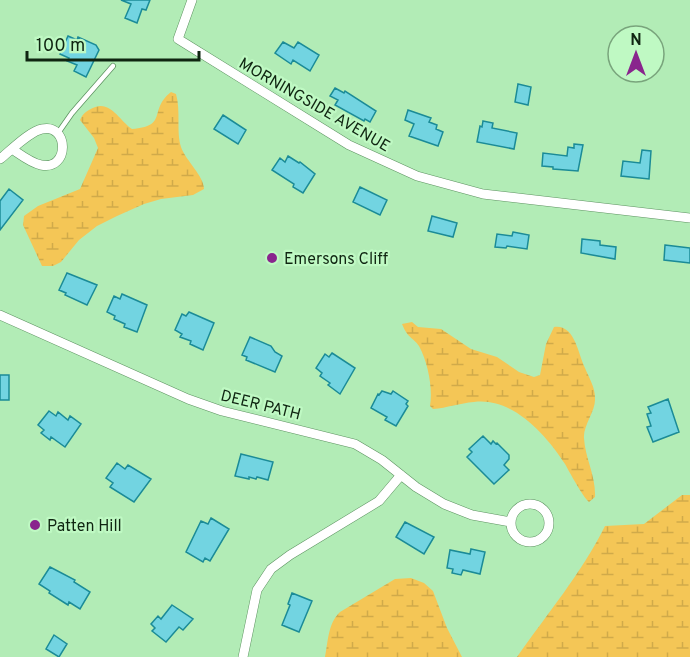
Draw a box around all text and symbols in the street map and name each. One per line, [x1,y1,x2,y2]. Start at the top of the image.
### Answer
scale bar [27,24,200,62]
north arrow [606,24,666,84]
text: N [630,31,642,51]
text: 100 m [36,35,85,58]
street label: MORNINGSIDE AVENUE [235,54,393,157]
place label: Emersons Cliff [284,250,388,270]
marker: Emersons Cliff [265,251,279,265]
street label: DEER PATH [218,386,303,426]
place label: Patten Hill [47,517,122,537]
marker: Patten Hill [28,518,42,532]

